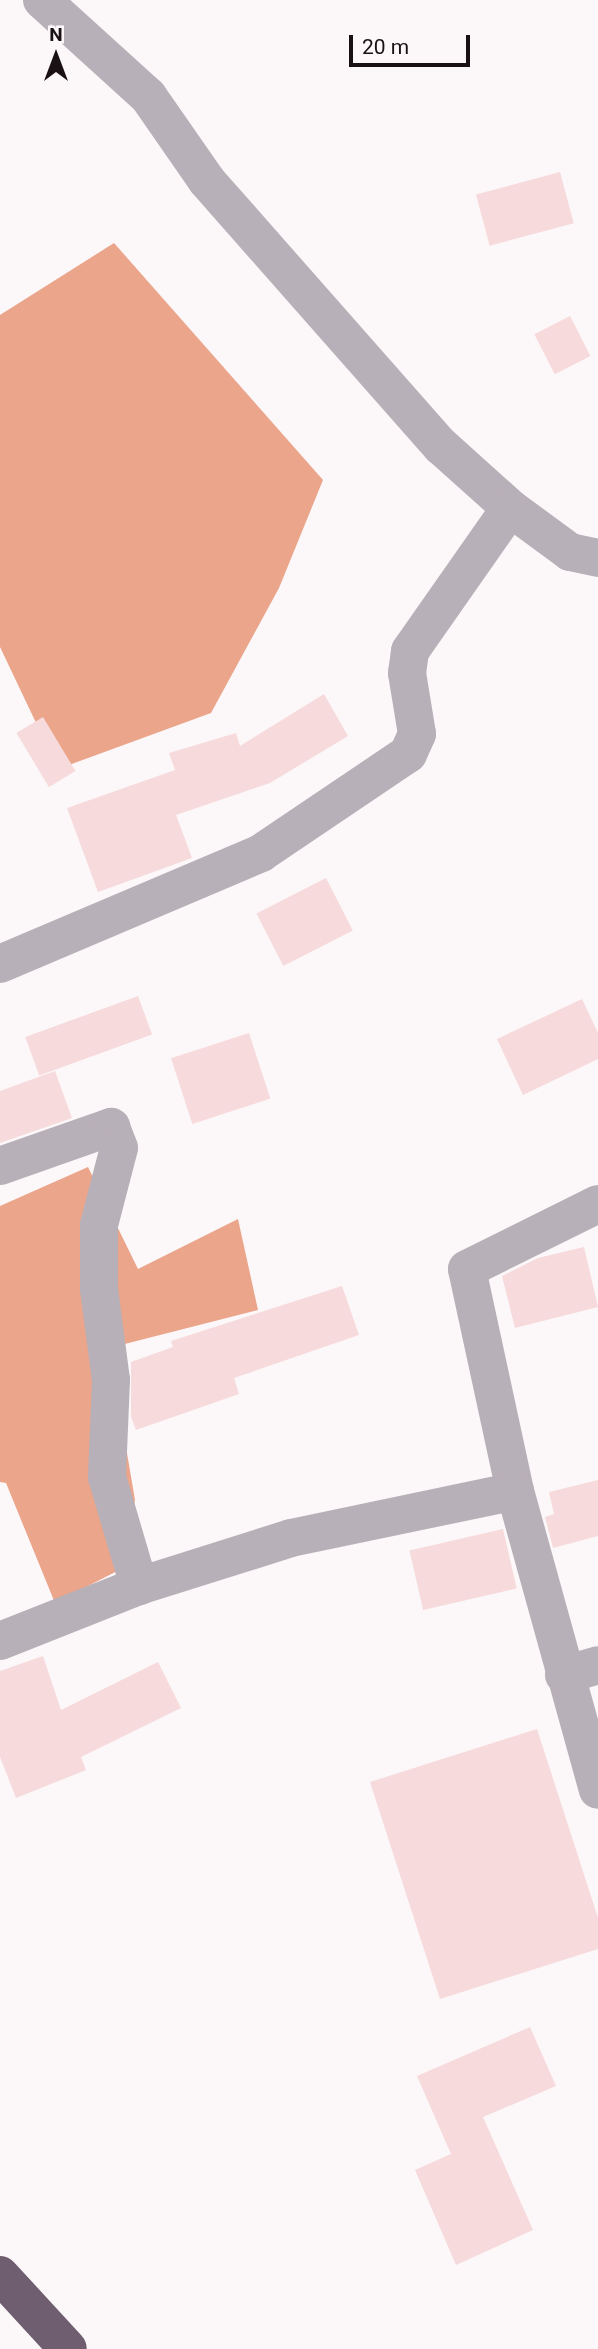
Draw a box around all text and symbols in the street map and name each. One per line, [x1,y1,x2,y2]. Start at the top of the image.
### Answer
north arrow [21,21,91,91]
scale bar [353,21,474,65]
text: N [49,23,63,46]
text: 20 m [362,35,409,59]

